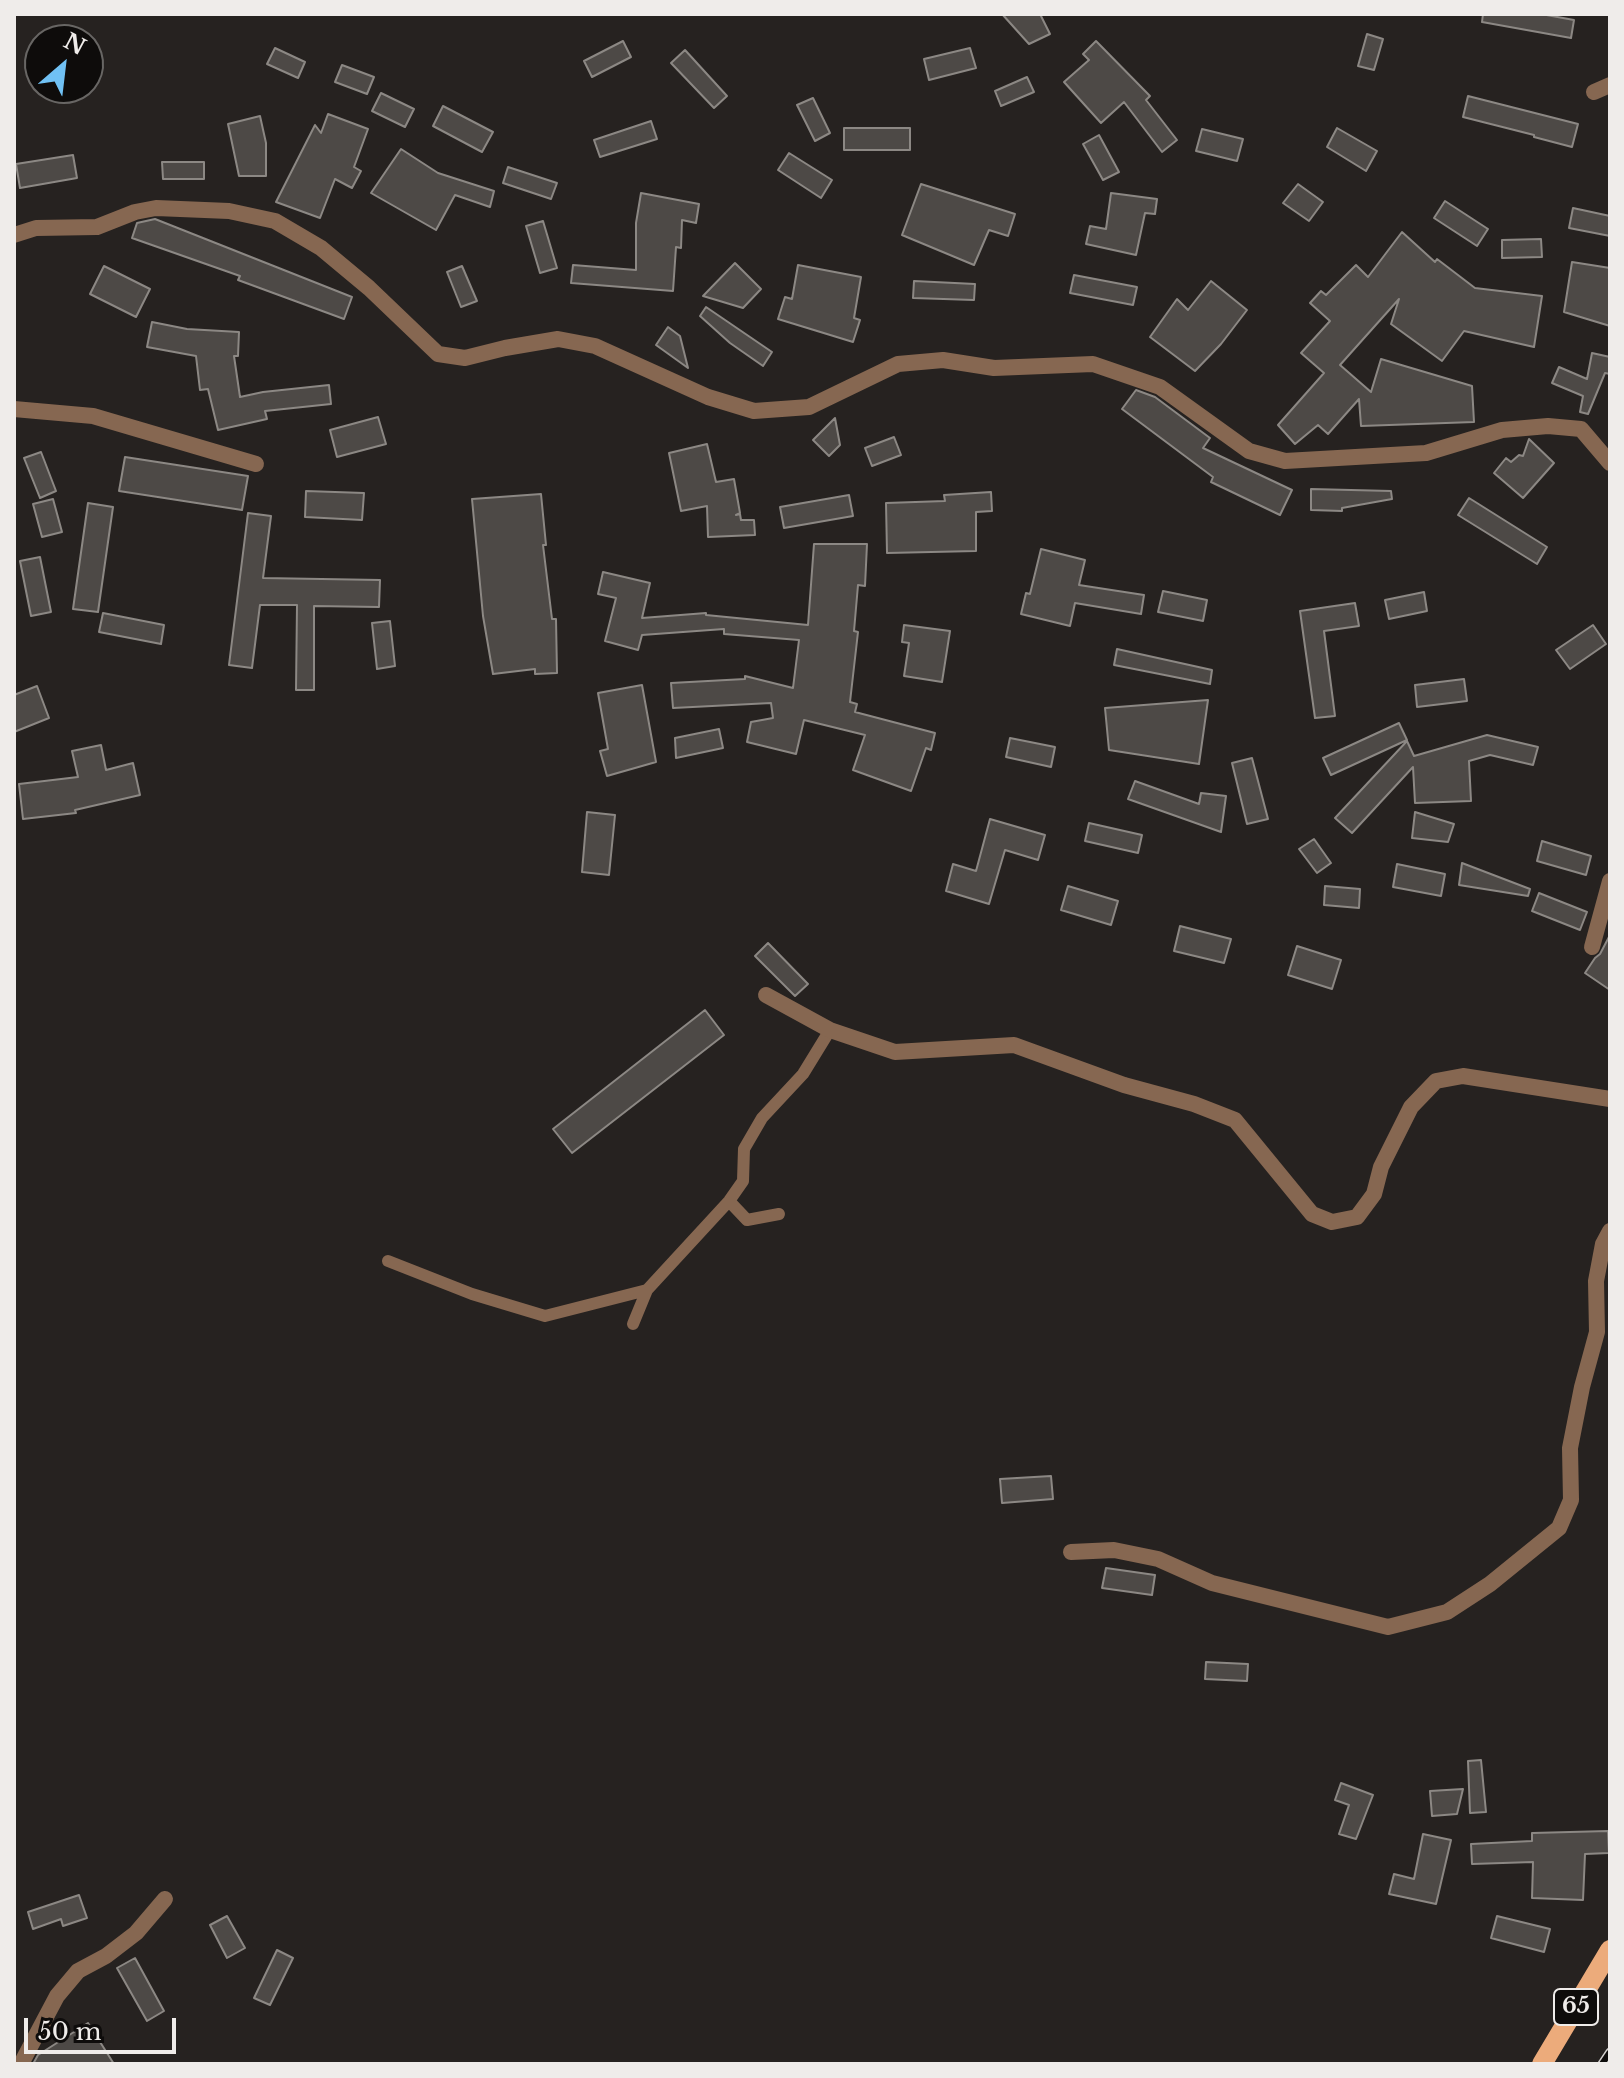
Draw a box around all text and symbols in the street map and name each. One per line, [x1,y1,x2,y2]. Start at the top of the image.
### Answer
north arrow [24,24,104,104]
text: N [59,27,90,61]
road number: 65 [1554,1989,1598,2025]
scale bar [28,2002,180,2052]
text: 50 m [38,2017,101,2046]

